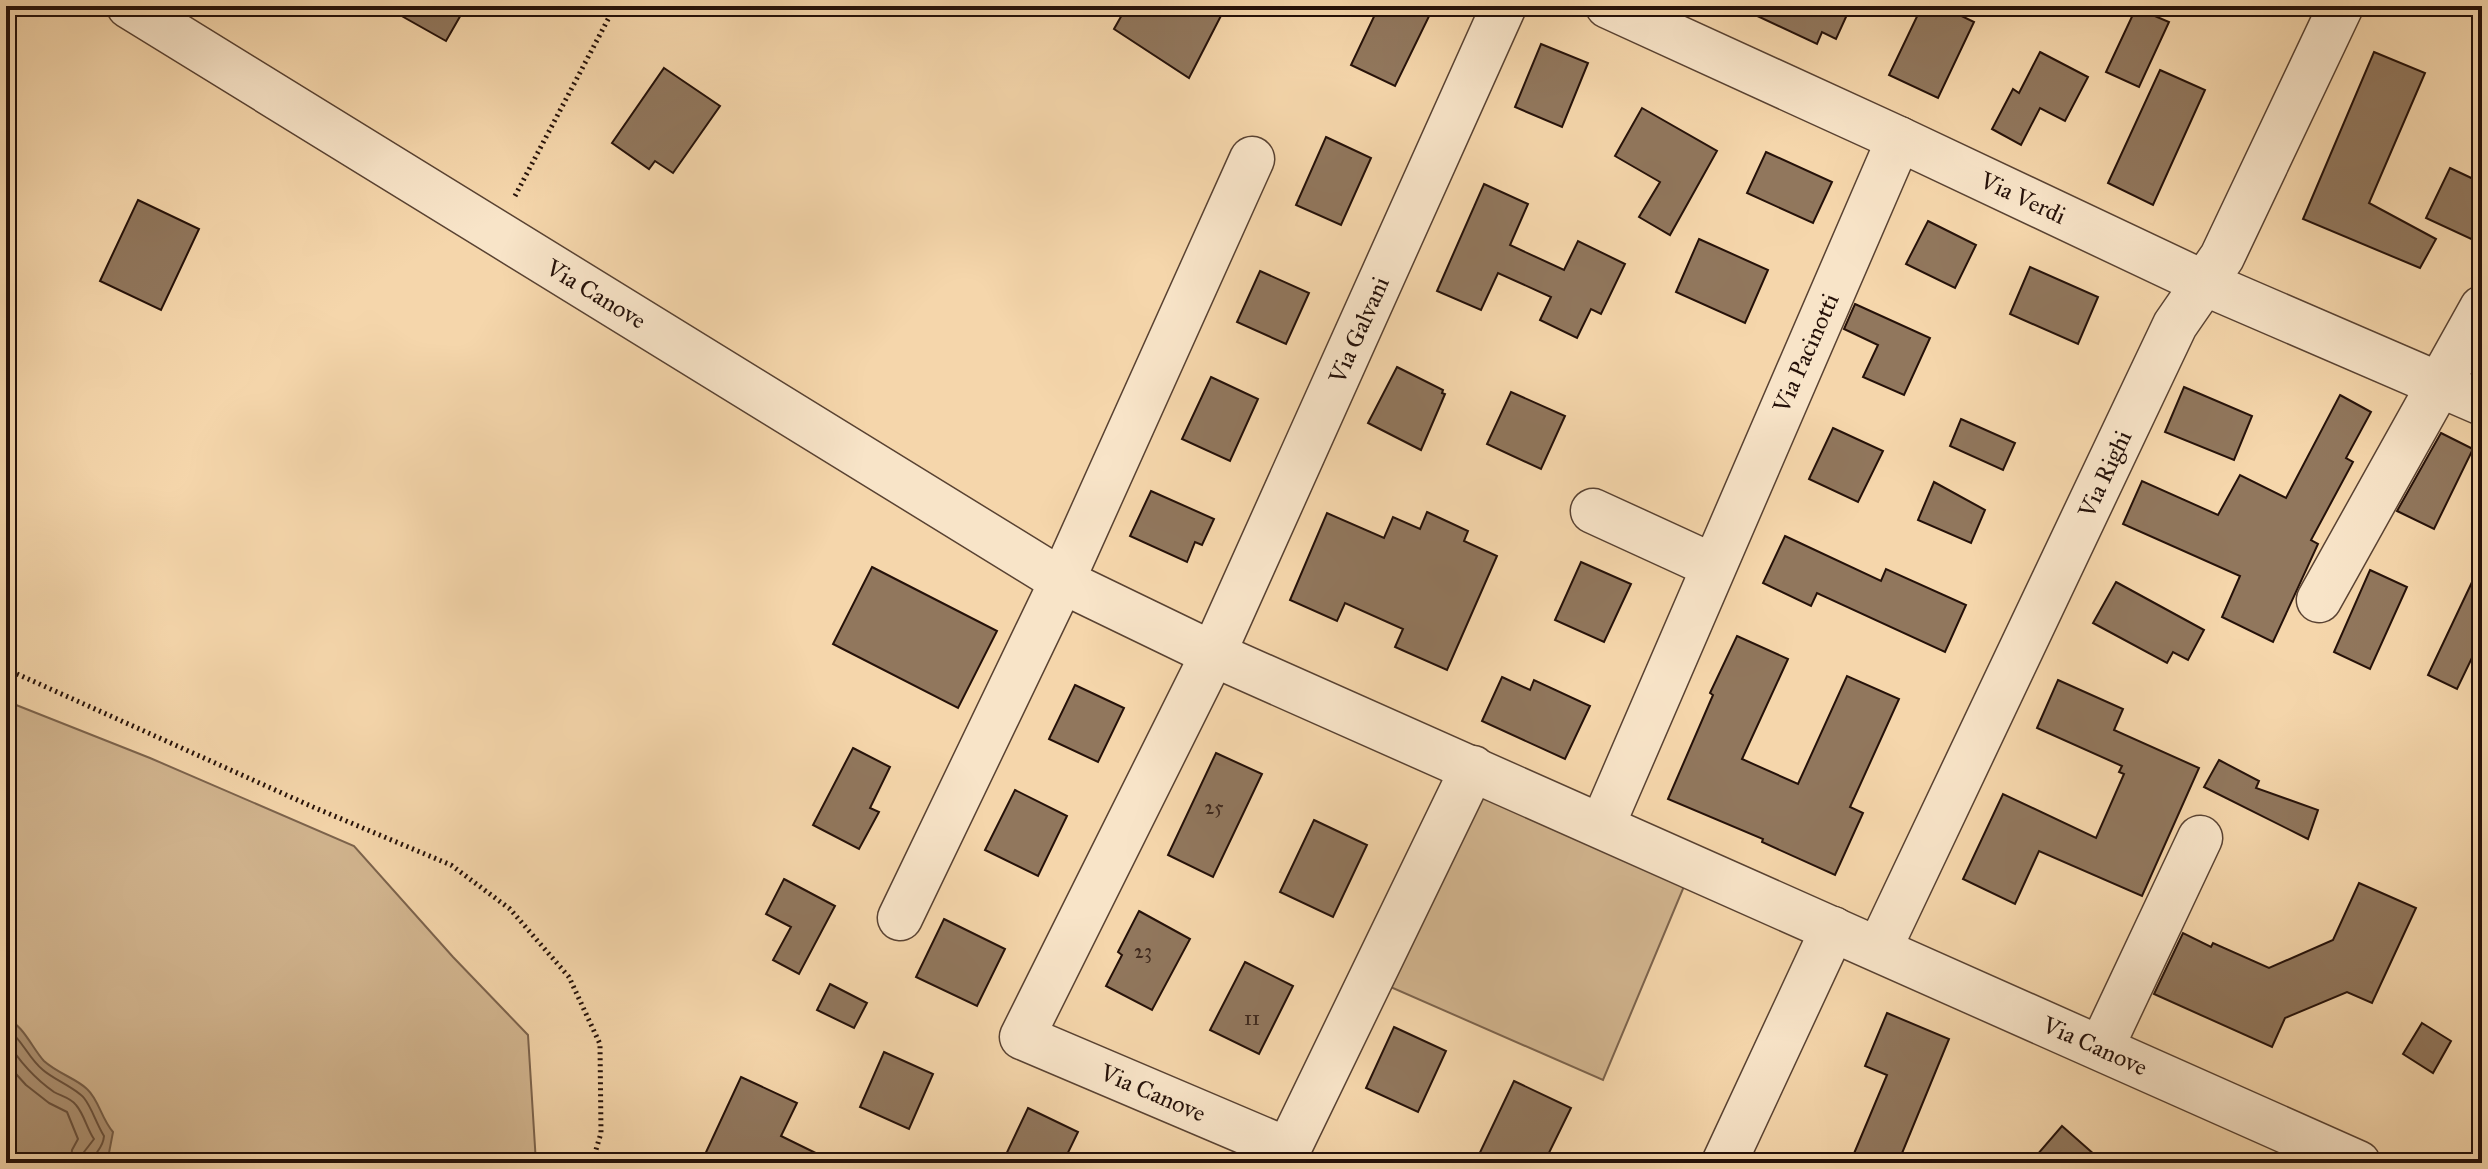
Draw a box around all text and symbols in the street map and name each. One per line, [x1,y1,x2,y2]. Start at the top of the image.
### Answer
street label: Via Verdi [1974,165,2071,231]
street label: Via Canove [540,252,651,336]
street label: Via Galvani [1322,272,1396,389]
street label: Via Pacinotti [1766,288,1846,418]
street label: Via Righi [2071,425,2138,523]
house number: 25 [1204,795,1224,819]
house number: 23 [1134,939,1152,963]
house number: 11 [1244,1006,1260,1030]
street label: Via Canove [2037,1009,2152,1082]
street label: Via Canove [1095,1057,1210,1129]

